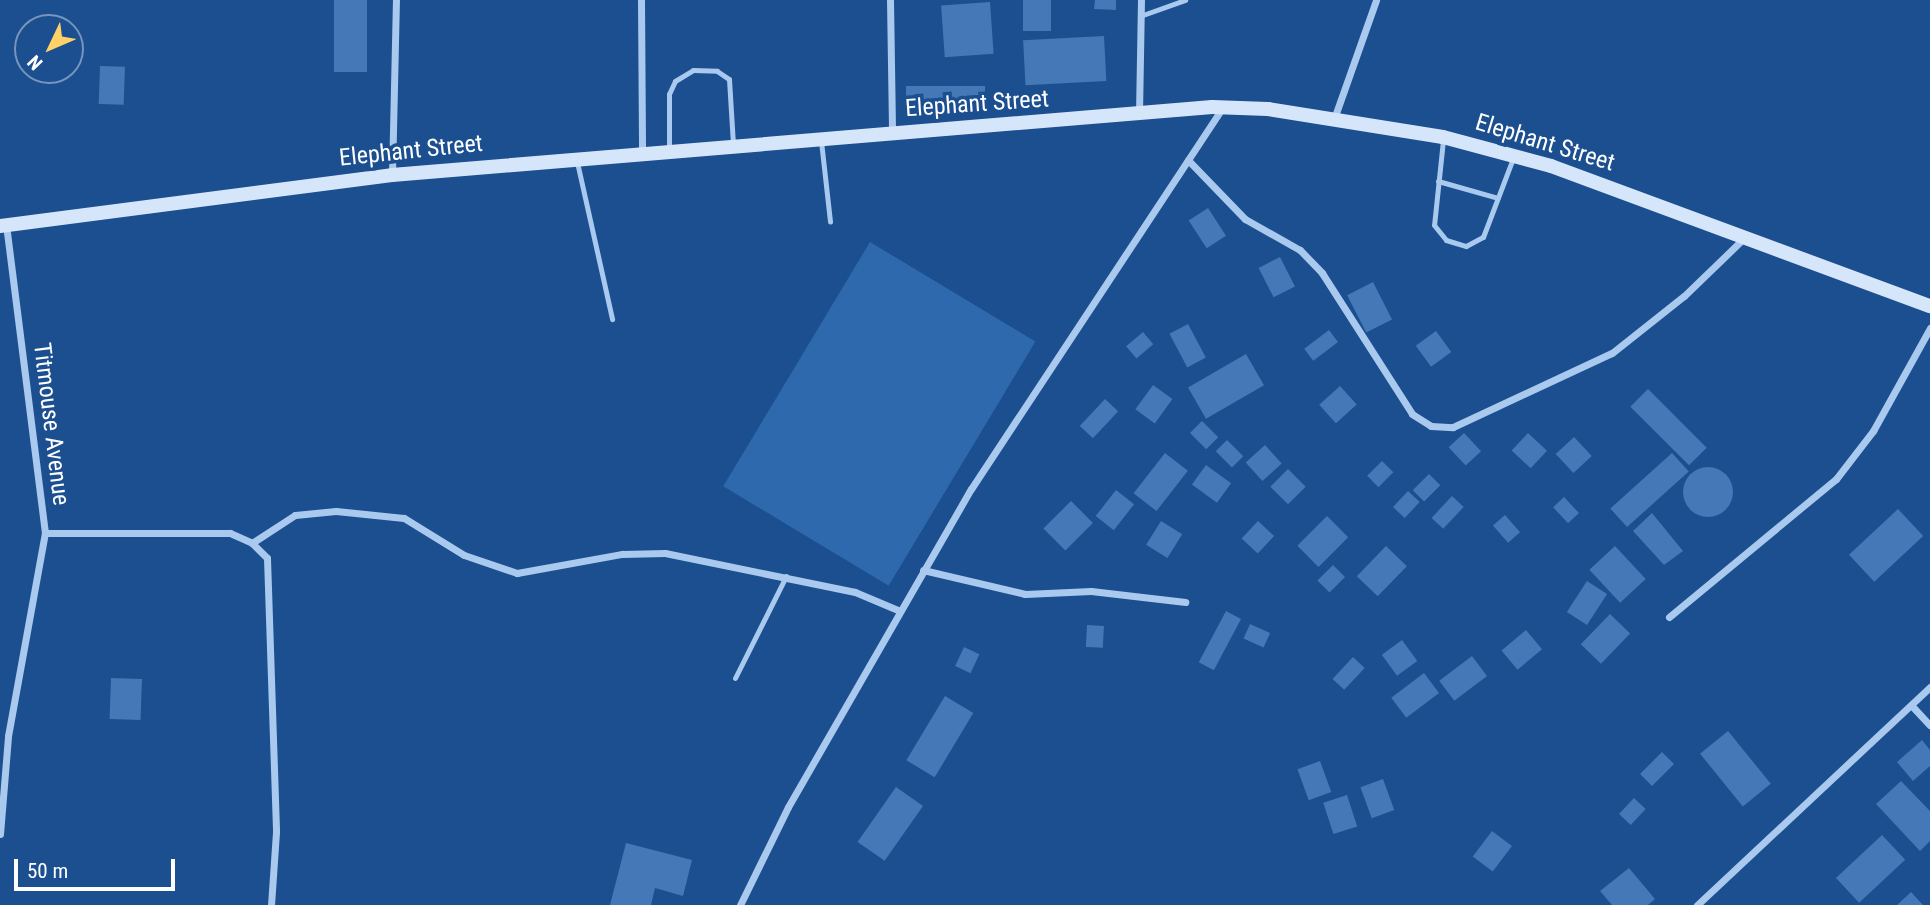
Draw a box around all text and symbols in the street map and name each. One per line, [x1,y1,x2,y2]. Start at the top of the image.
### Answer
north arrow [14,14,84,84]
text: N [23,50,47,75]
street label: Elephant Street [904,85,1050,123]
street label: Elephant Street [1472,108,1618,178]
street label: Elephant Street [338,129,484,173]
street label: Titmouse Avenue [27,341,75,507]
scale bar [18,846,178,890]
text: 50 m [27,859,68,883]

